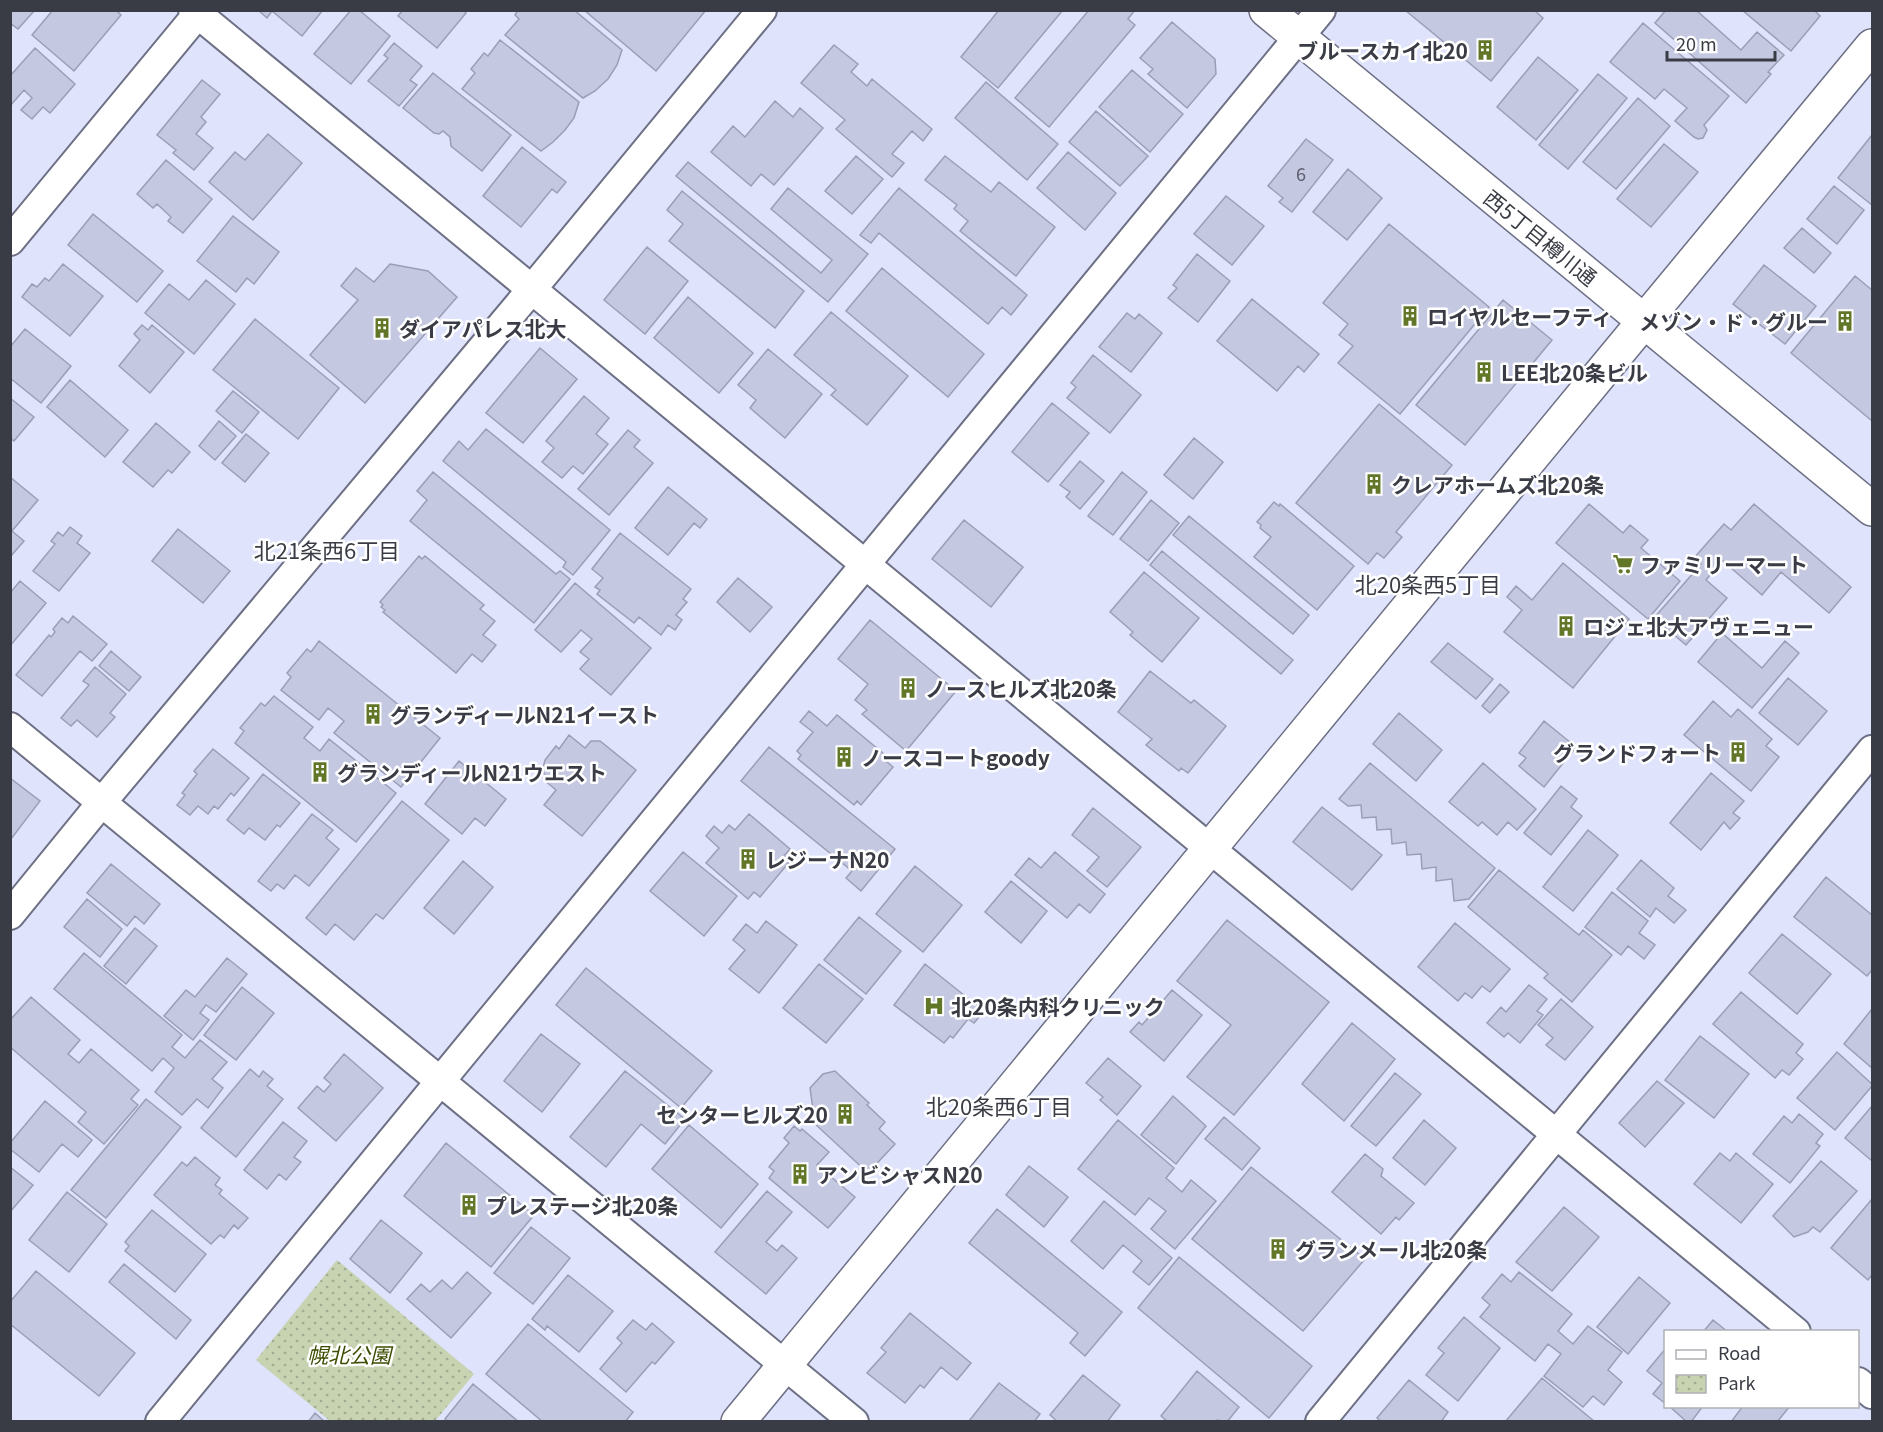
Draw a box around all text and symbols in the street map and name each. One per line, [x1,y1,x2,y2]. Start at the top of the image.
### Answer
scale bar [1667,24,1775,62]
text: 20 m [1676,30,1717,56]
place label: ブルースカイ北20 [1297,35,1468,65]
building icon: ブルースカイ北20 [1473,38,1497,62]
house number: 6 [1296,160,1306,186]
street label: 西5丁目樽川通 [1478,182,1604,292]
place label: ロイヤルセーフティ [1427,301,1613,331]
building icon: ロイヤルセーフティ [1398,304,1422,328]
place label: メゾン・ド・グルー [1639,306,1828,336]
building icon: メゾン・ド・グルー [1833,309,1857,333]
place label: ダイアパレス北大 [399,313,567,343]
building icon: ダイアパレス北大 [370,316,394,340]
place label: LEE北20条ビル [1501,357,1648,387]
building icon: LEE北20条ビル [1472,360,1496,384]
place label: クレアホームズ北20条 [1391,469,1604,499]
building icon: クレアホームズ北20条 [1362,472,1386,496]
district label: 北21条西6丁目 [254,533,400,565]
place label: ファミリーマート [1640,549,1808,579]
supermarket icon: ファミリーマート [1611,552,1635,576]
district label: 北20条西5丁目 [1355,567,1501,599]
place label: ロジェ北大アヴェニュー [1583,611,1814,641]
building icon: ロジェ北大アヴェニュー [1554,614,1578,638]
place label: ノースヒルズ北20条 [925,673,1117,703]
building icon: ノースヒルズ北20条 [896,676,920,700]
place label: グランディールN21イースト [390,699,659,729]
building icon: グランディールN21イースト [361,702,385,726]
place label: グランドフォート [1553,737,1721,767]
building icon: グランドフォート [1726,740,1750,764]
place label: ノースコートgoody [861,742,1050,772]
building icon: ノースコートgoody [832,745,856,769]
place label: グランディールN21ウエスト [337,757,607,787]
building icon: グランディールN21ウエスト [308,760,332,784]
place label: レジーナN20 [765,844,890,874]
building icon: レジーナN20 [736,847,760,871]
place label: 北20条内科クリニック [951,991,1165,1021]
hospital icon: 北20条内科クリニック [922,994,946,1018]
district label: 北20条西6丁目 [926,1089,1072,1121]
place label: センターヒルズ20 [656,1099,828,1129]
building icon: センターヒルズ20 [833,1102,857,1126]
place label: アンビシャスN20 [817,1159,983,1189]
building icon: アンビシャスN20 [788,1162,812,1186]
place label: プレステージ北20条 [486,1190,678,1220]
building icon: プレステージ北20条 [457,1193,481,1217]
place label: グランメール北20条 [1295,1234,1487,1264]
building icon: グランメール北20条 [1266,1237,1290,1261]
legend [1664,1330,1859,1408]
park label: 幌北公園 [307,1339,394,1369]
text: Road [1718,1339,1761,1365]
text: Park [1718,1369,1756,1395]

